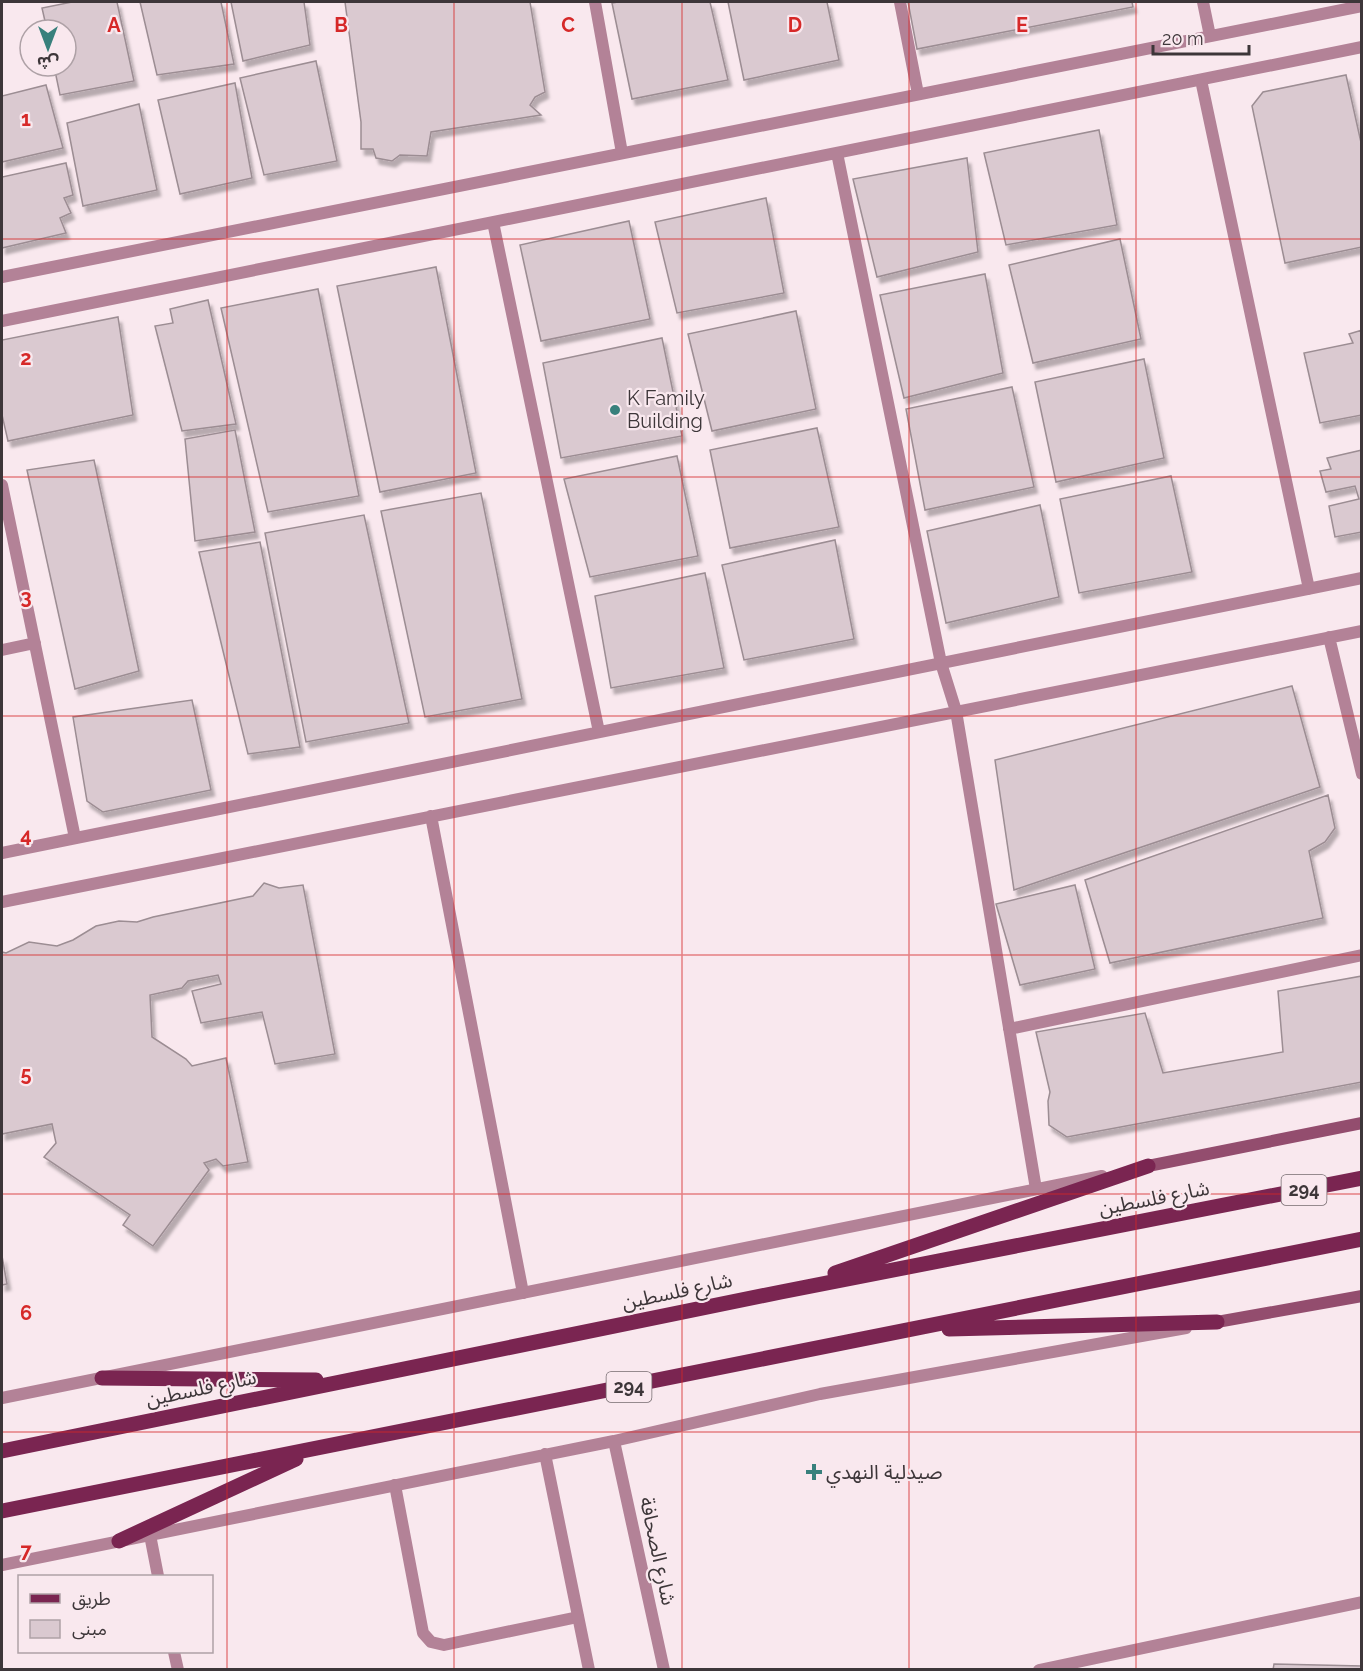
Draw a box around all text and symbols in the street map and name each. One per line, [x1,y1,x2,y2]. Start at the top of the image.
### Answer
text: A [107,13,121,37]
text: B [334,13,348,37]
text: C [561,13,575,37]
text: D [788,13,802,37]
text: E [1016,13,1028,37]
north arrow [18,18,78,78]
scale bar [1153,18,1249,56]
text: 20 m [1162,28,1204,49]
text: ش [37,53,59,72]
text: 1 [21,107,31,131]
text: 2 [20,346,32,370]
place label: K Family Building [627,386,705,433]
marker: K Family Building [608,403,622,417]
text: 3 [20,585,32,609]
text: 4 [20,823,32,847]
text: 5 [20,1062,32,1086]
road number: 294 [1282,1175,1326,1205]
street label: شارع فلسطين [1097,1176,1212,1223]
street label: شارع فلسطين [620,1268,735,1317]
text: 6 [20,1301,32,1325]
street label: شارع فلسطين [144,1365,259,1414]
road number: 294 [606,1372,652,1402]
place label: صيدلية النهدي [826,1460,942,1488]
marker: صيدلية النهدي [807,1465,821,1479]
street label: شارع الصحافة [632,1495,681,1608]
text: 7 [20,1539,32,1563]
legend [18,1575,213,1653]
text: طريق [72,1588,111,1610]
text: مبنى [72,1618,107,1640]

